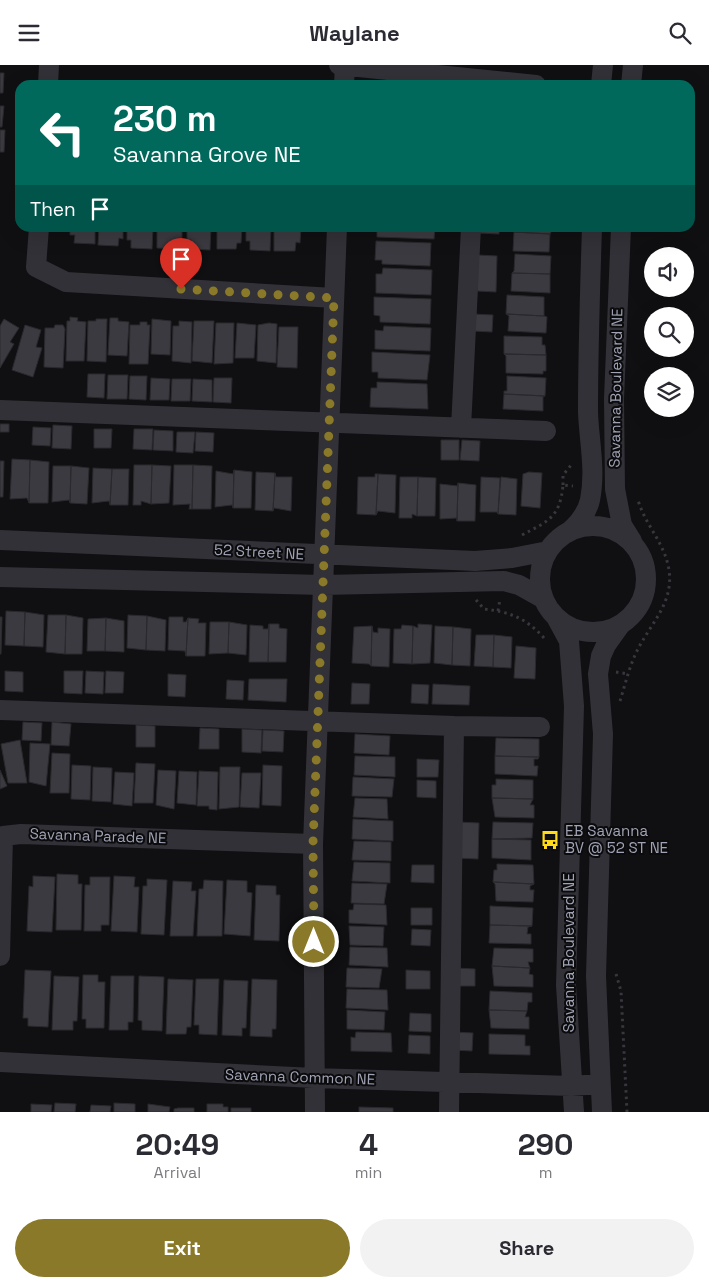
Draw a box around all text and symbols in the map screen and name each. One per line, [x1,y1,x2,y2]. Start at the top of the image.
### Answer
icon: menu [15,19,43,47]
text: Waylane [309,19,400,47]
icon: search [666,19,694,47]
text: 230 m [113,97,217,141]
icon: left [30,100,95,165]
text: Savanna Grove NE [113,140,301,168]
icon: arrive [86,195,114,223]
text: Then [30,197,76,222]
pin [160,238,202,289]
icon: arrive [167,245,195,273]
map controls [644,247,694,417]
button: sound [644,247,694,297]
button: search [644,307,694,357]
street label: Savanna Boulevard NE [605,308,626,468]
button: layers [644,367,694,417]
street label: 52 Street NE [214,540,304,563]
place label: EB Savanna BV @ 52 ST NE [565,821,668,857]
street label: Savanna Parade NE [29,824,167,847]
bus stop icon: EB Savanna BV @ 52 ST NE [539,829,561,851]
street label: Savanna Boulevard NE [559,873,578,1033]
position arrow [287,915,339,967]
street label: Savanna Common NE [225,1064,375,1089]
text: 20:49 [135,1125,219,1164]
text: 4 [359,1125,378,1164]
text: 290 [518,1125,573,1164]
text: Arrival [154,1162,201,1183]
text: min [355,1162,382,1183]
text: m [539,1162,553,1183]
button: Exit [15,1219,350,1277]
button: Share [360,1219,694,1277]

